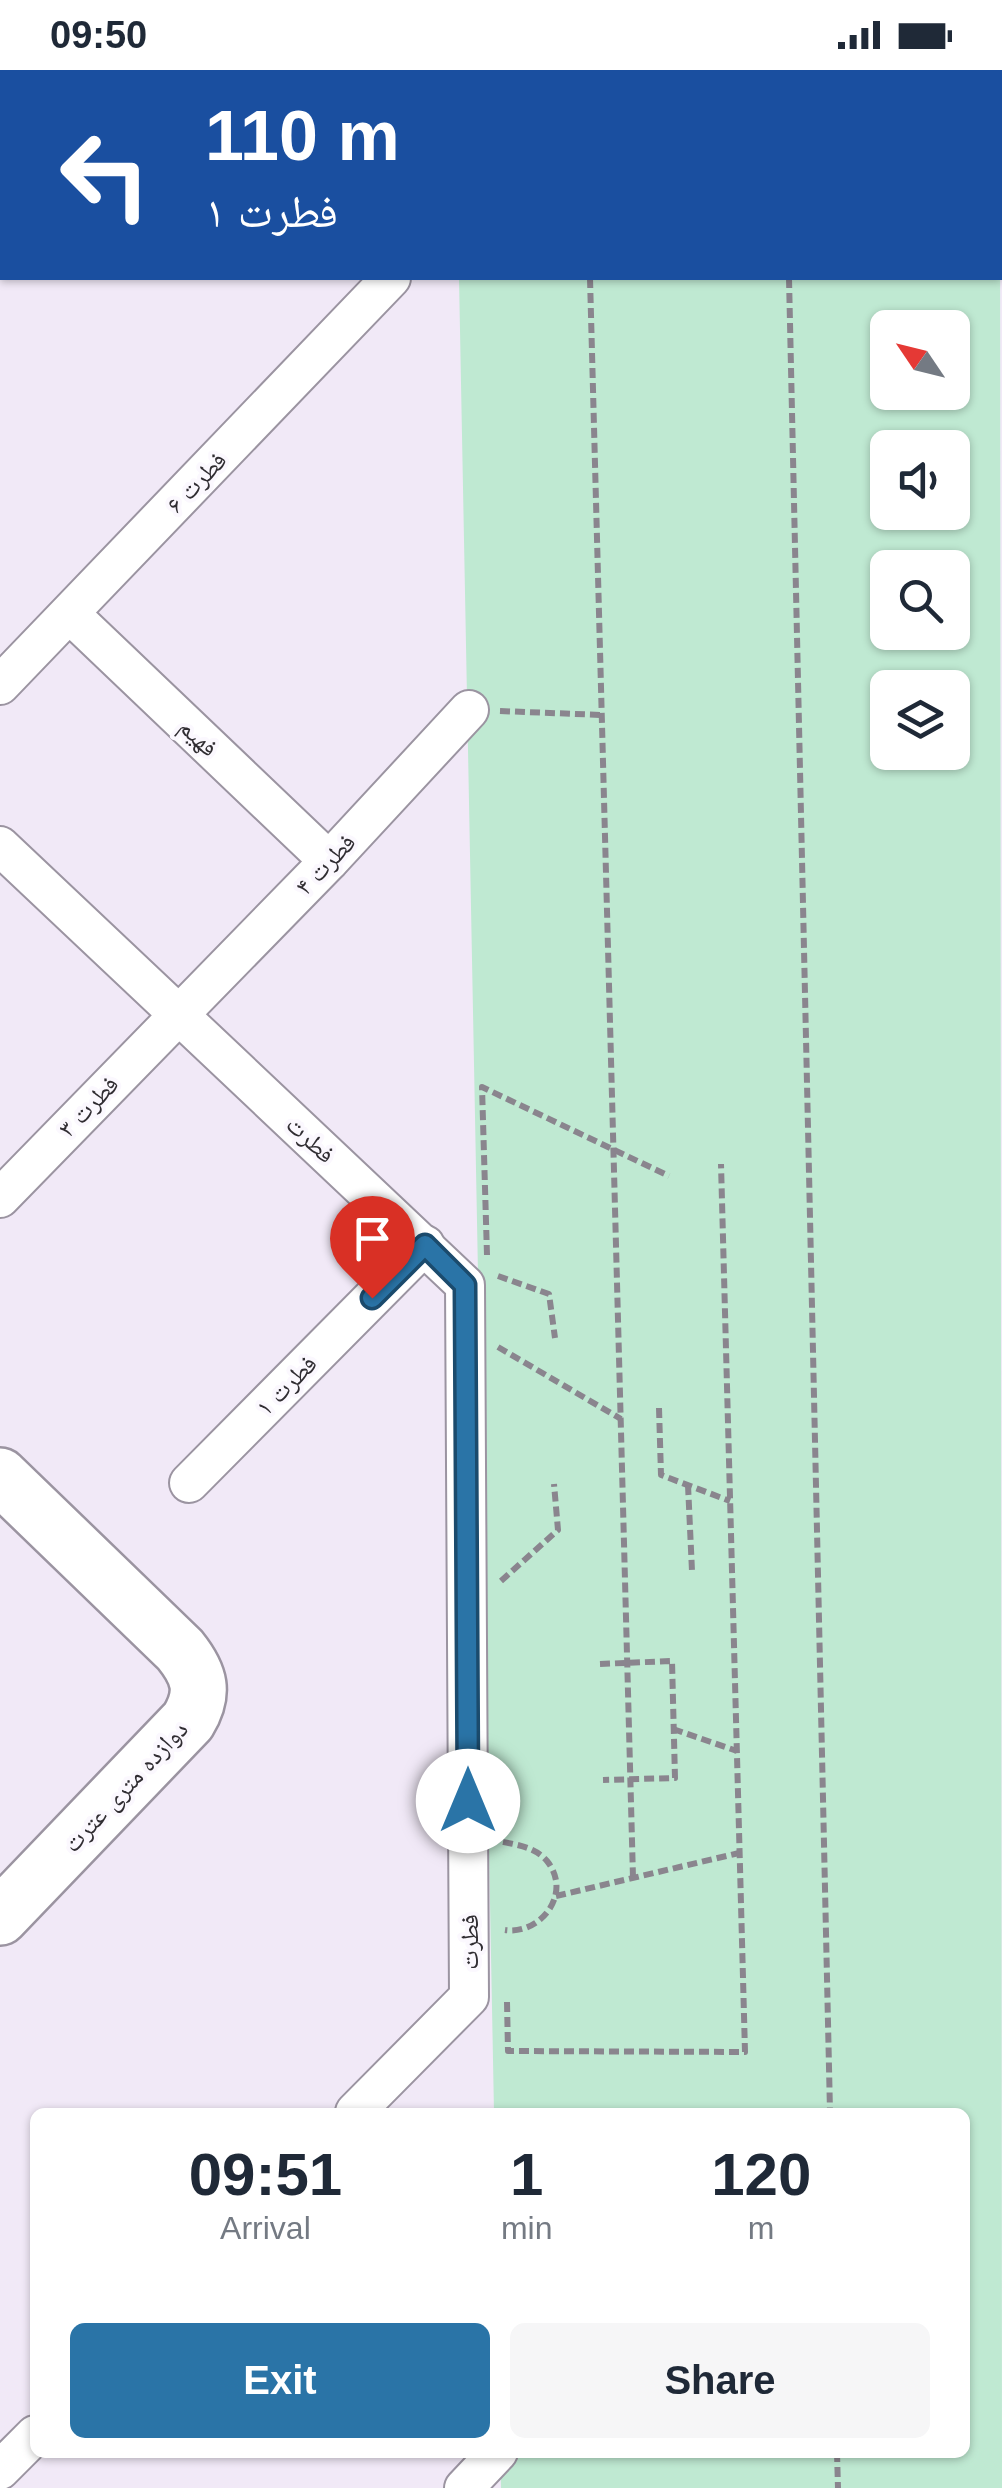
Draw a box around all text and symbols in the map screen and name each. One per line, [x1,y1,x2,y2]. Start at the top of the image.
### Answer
text: 09:50 [50,14,147,56]
text: 110 m [205,97,400,175]
icon: left [40,110,170,240]
text: فطرت ۱ [205,186,338,237]
north arrow [870,310,970,410]
map controls [870,310,970,770]
button: sound [870,430,970,530]
street label: فطرت ۶ [160,446,232,518]
button: search [870,550,970,650]
button: layers [870,670,970,770]
street label: فهیم [172,712,224,764]
street label: فطرت ۴ [289,828,361,900]
street label: فطرت ۳ [52,1070,124,1142]
street label: فطرت [281,1110,341,1168]
pin [330,1196,415,1299]
icon: arrive [345,1211,400,1266]
street label: فطرت ۱ [250,1349,322,1421]
street label: دوازده متری عترت [57,1715,194,1859]
position arrow [416,1749,520,1853]
street label: فطرت [455,1914,483,1970]
text: 09:51 [189,2141,342,2208]
text: 1 [510,2141,543,2208]
text: 120 [711,2141,811,2208]
text: Arrival [220,2210,311,2246]
text: min [501,2210,552,2246]
text: m [748,2210,775,2246]
button: Exit [70,2323,490,2438]
button: Share [510,2323,930,2438]

